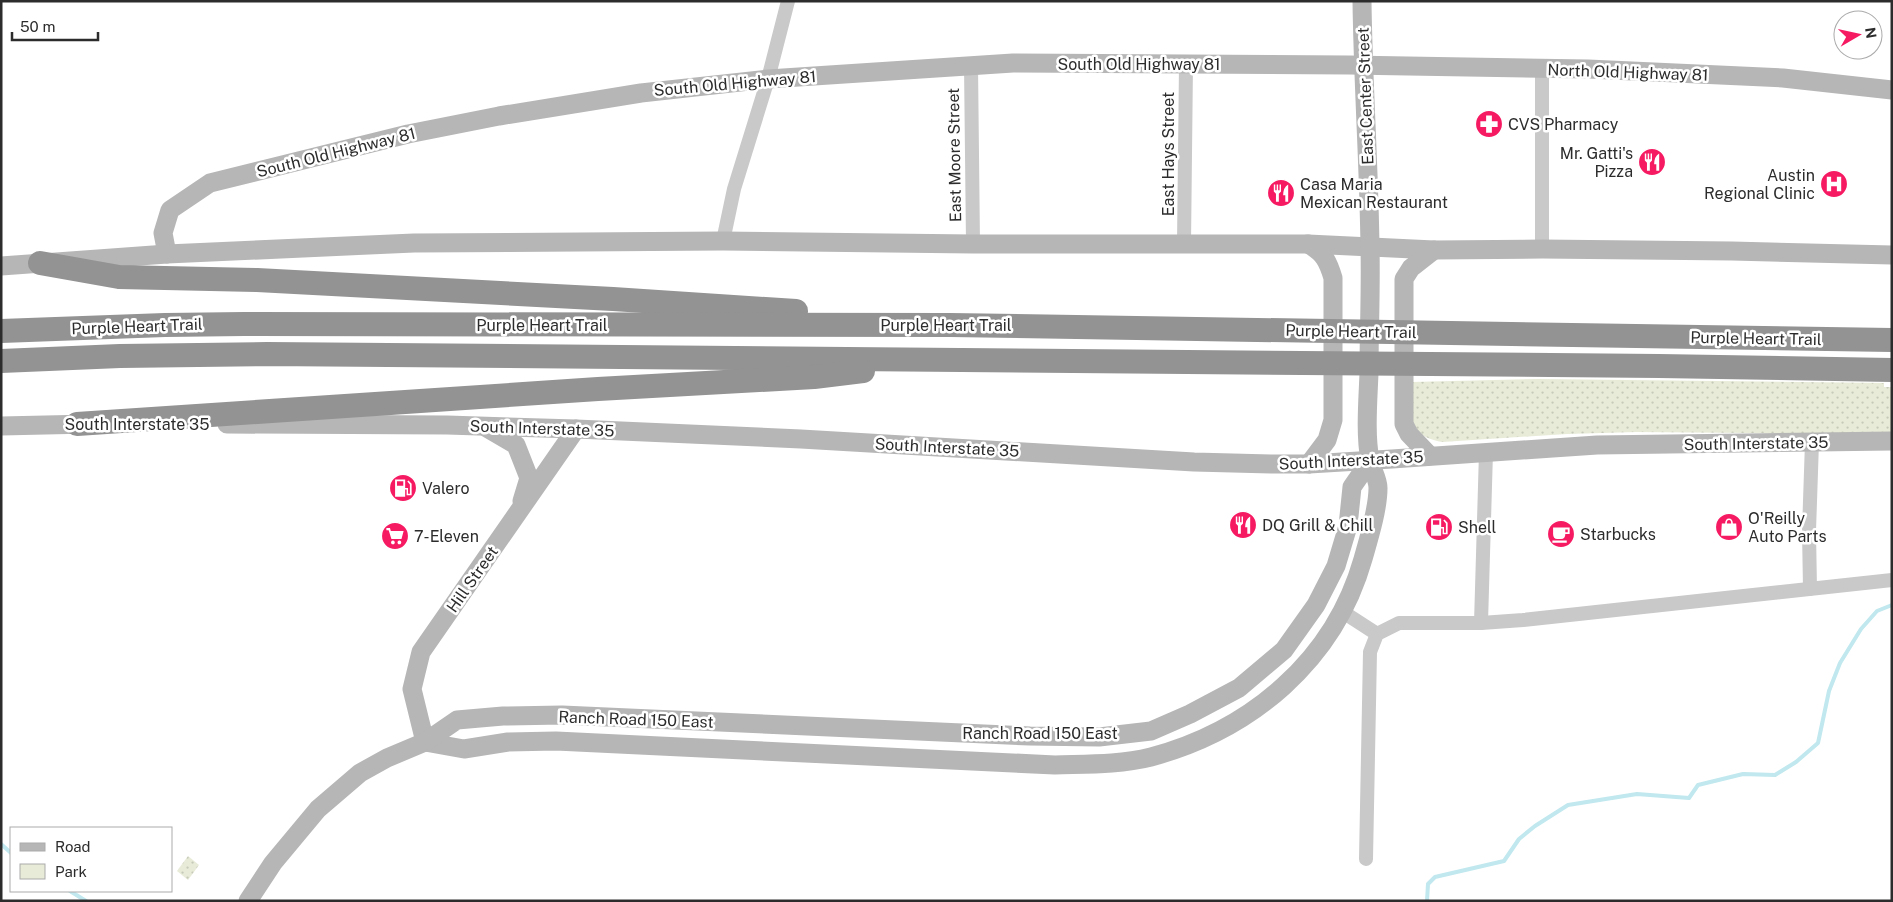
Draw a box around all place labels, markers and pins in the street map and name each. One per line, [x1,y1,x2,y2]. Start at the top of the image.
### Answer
pharmacy icon: CVS Pharmacy [1474,109,1504,139]
place label: CVS Pharmacy [1508,115,1619,134]
place label: Mr. Gatti's Pizza [1560,144,1633,181]
restaurant icon: Mr. Gatti's Pizza [1637,147,1667,177]
place label: Austin Regional Clinic [1704,166,1815,203]
hospital icon: Austin Regional Clinic [1819,169,1849,199]
place label: Casa Maria Mexican Restaurant [1300,175,1448,212]
restaurant icon: Casa Maria Mexican Restaurant [1266,178,1296,208]
fuel station icon: Valero [388,473,418,503]
place label: Valero [422,479,470,498]
place label: O'Reilly Auto Parts [1748,509,1827,546]
restaurant icon: DQ Grill & Chill [1228,510,1258,540]
fuel station icon: Shell [1424,512,1454,542]
shop icon: O'Reilly Auto Parts [1714,512,1744,542]
place label: DQ Grill & Chill [1262,516,1373,535]
place label: Shell [1458,518,1497,537]
cafe icon: Starbucks [1546,519,1576,549]
supermarket icon: 7-Eleven [380,521,410,551]
place label: Starbucks [1580,525,1656,544]
place label: 7-Eleven [414,527,479,546]

